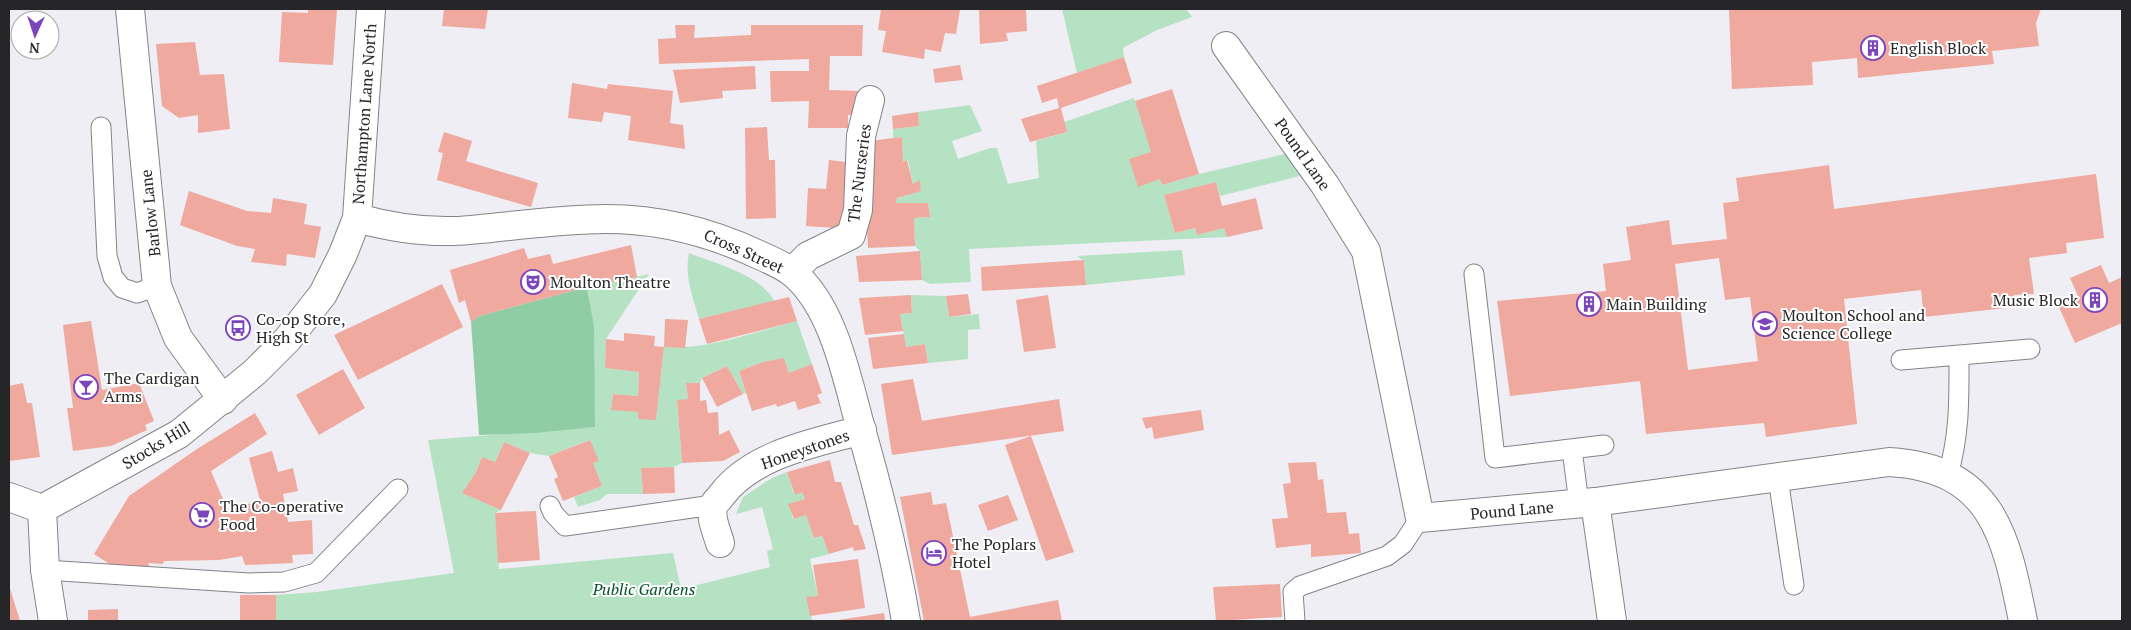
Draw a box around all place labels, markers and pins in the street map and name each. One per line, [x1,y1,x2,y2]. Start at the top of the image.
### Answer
building icon: English Block [1860,35,1886,61]
place label: English Block [1890,37,1987,59]
theatre icon: Moulton Theatre [520,269,546,295]
place label: Moulton Theatre [550,271,670,293]
building icon: Music Block [2082,287,2108,313]
place label: Music Block [1993,289,2079,311]
building icon: Main Building [1576,291,1602,317]
place label: Main Building [1606,293,1707,315]
place label: Moulton School and Science College [1782,304,1925,344]
place label: Co-op Store, High St [256,308,345,348]
school or university icon: Moulton School and Science College [1752,311,1778,337]
bus stop icon: Co-op Store, High St [225,315,251,341]
place label: The Cardigan Arms [104,367,200,407]
bar icon: The Cardigan Arms [73,374,99,400]
place label: The Co-operative Food [220,495,344,535]
supermarket icon: The Co-operative Food [189,502,215,528]
place label: The Poplars Hotel [952,533,1036,573]
hotel icon: The Poplars Hotel [921,540,947,566]

